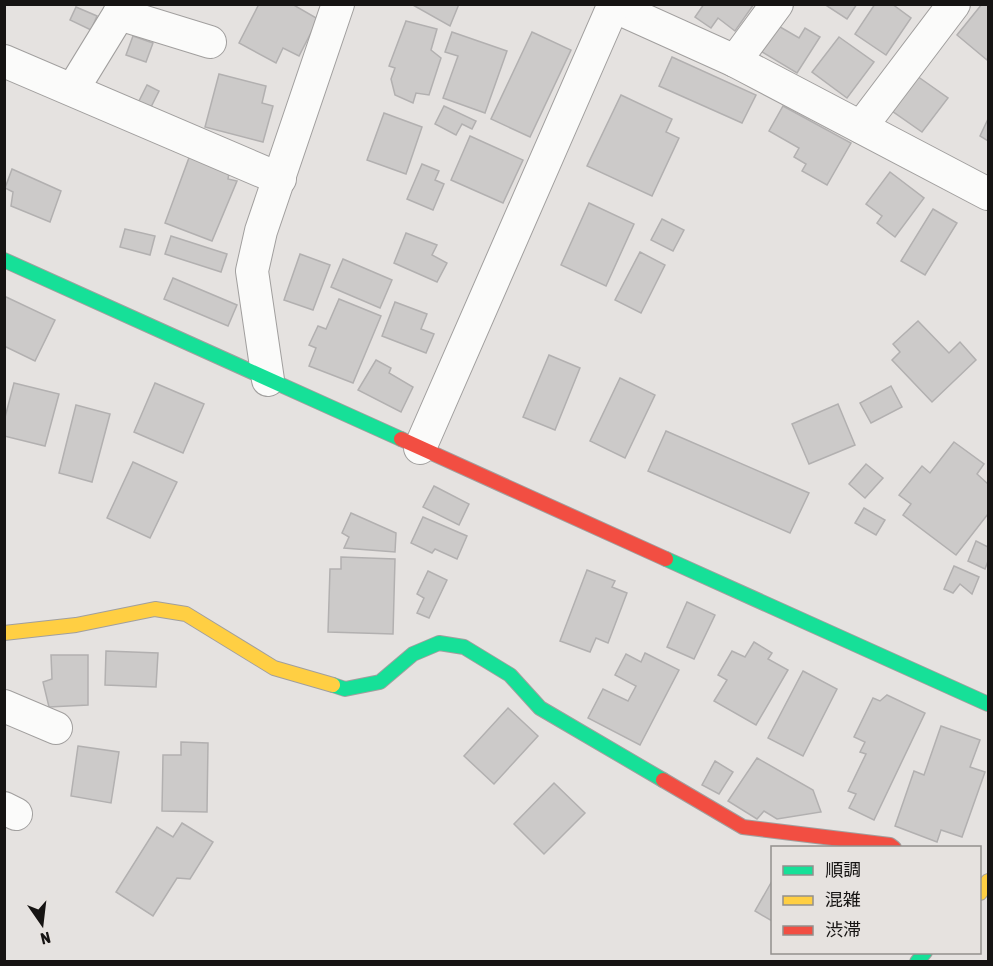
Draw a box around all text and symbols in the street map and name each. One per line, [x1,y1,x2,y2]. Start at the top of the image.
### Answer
legend [771,846,981,954]
text: 順調 [825,859,861,880]
text: 混雑 [825,889,861,910]
north arrow [12,894,72,954]
text: 渋滞 [825,919,861,940]
text: N [39,929,52,948]

